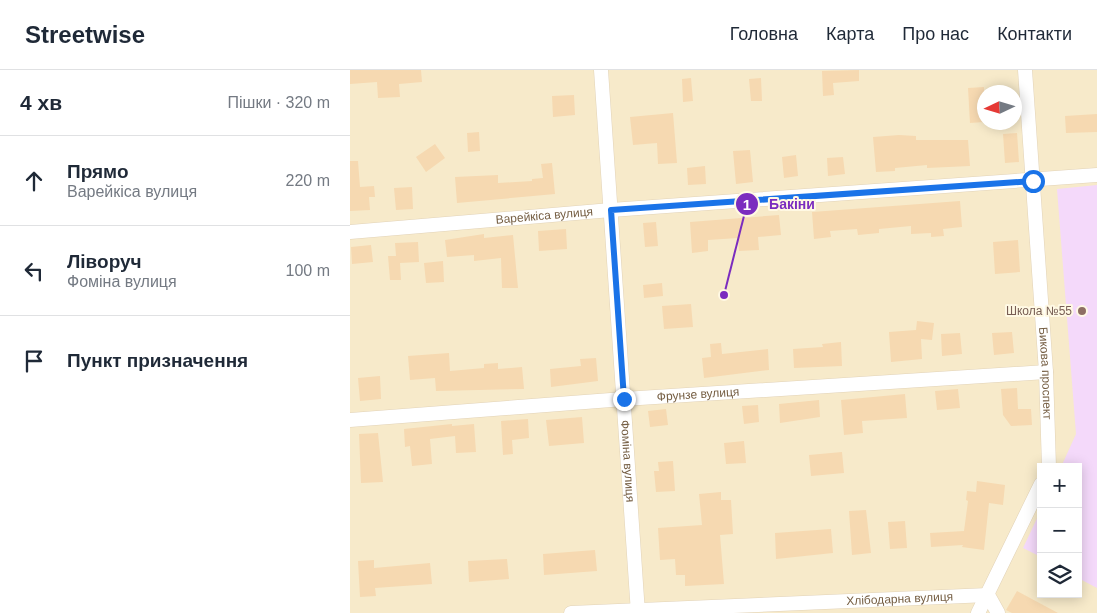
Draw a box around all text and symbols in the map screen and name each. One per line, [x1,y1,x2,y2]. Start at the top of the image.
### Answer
text: Streetwise [25,21,145,48]
text: Головна [730,24,798,44]
text: Карта [826,24,874,44]
text: Про нас [902,24,969,44]
text: Контакти [997,24,1072,44]
north arrow [977,85,1022,130]
text: 4 хв [20,91,62,114]
text: Пішки · 320 m [227,94,330,111]
text: Прямо [67,161,129,182]
icon: ahead [20,167,48,195]
route start [1022,170,1045,193]
text: 220 m [286,172,330,189]
text: Варейкіса вулиця [67,183,197,200]
callout: Бакіни [734,190,825,219]
text: 1 [743,196,751,213]
text: Бакіни [769,196,815,212]
street label: Варейкіса вулиця [495,205,594,227]
text: Ліворуч [67,251,142,272]
icon: left [20,257,48,285]
text: 100 m [286,262,330,279]
text: Фоміна вулиця [67,273,177,290]
place label: Школа №55 [1006,304,1072,318]
marker: Школа №55 [1076,305,1088,317]
street label: Бикова проспект [1036,326,1055,420]
icon: arrive [20,347,48,375]
text: Пункт призначення [67,350,248,371]
street label: Фрунзе вулиця [656,385,740,404]
route end [613,388,636,411]
street label: Фоміна вулиця [618,420,637,503]
map controls [1037,463,1082,598]
button: + [1037,463,1082,508]
button: − [1037,508,1082,553]
button: layers [1037,553,1082,598]
street label: Хлібодарна вулиця [846,590,953,608]

